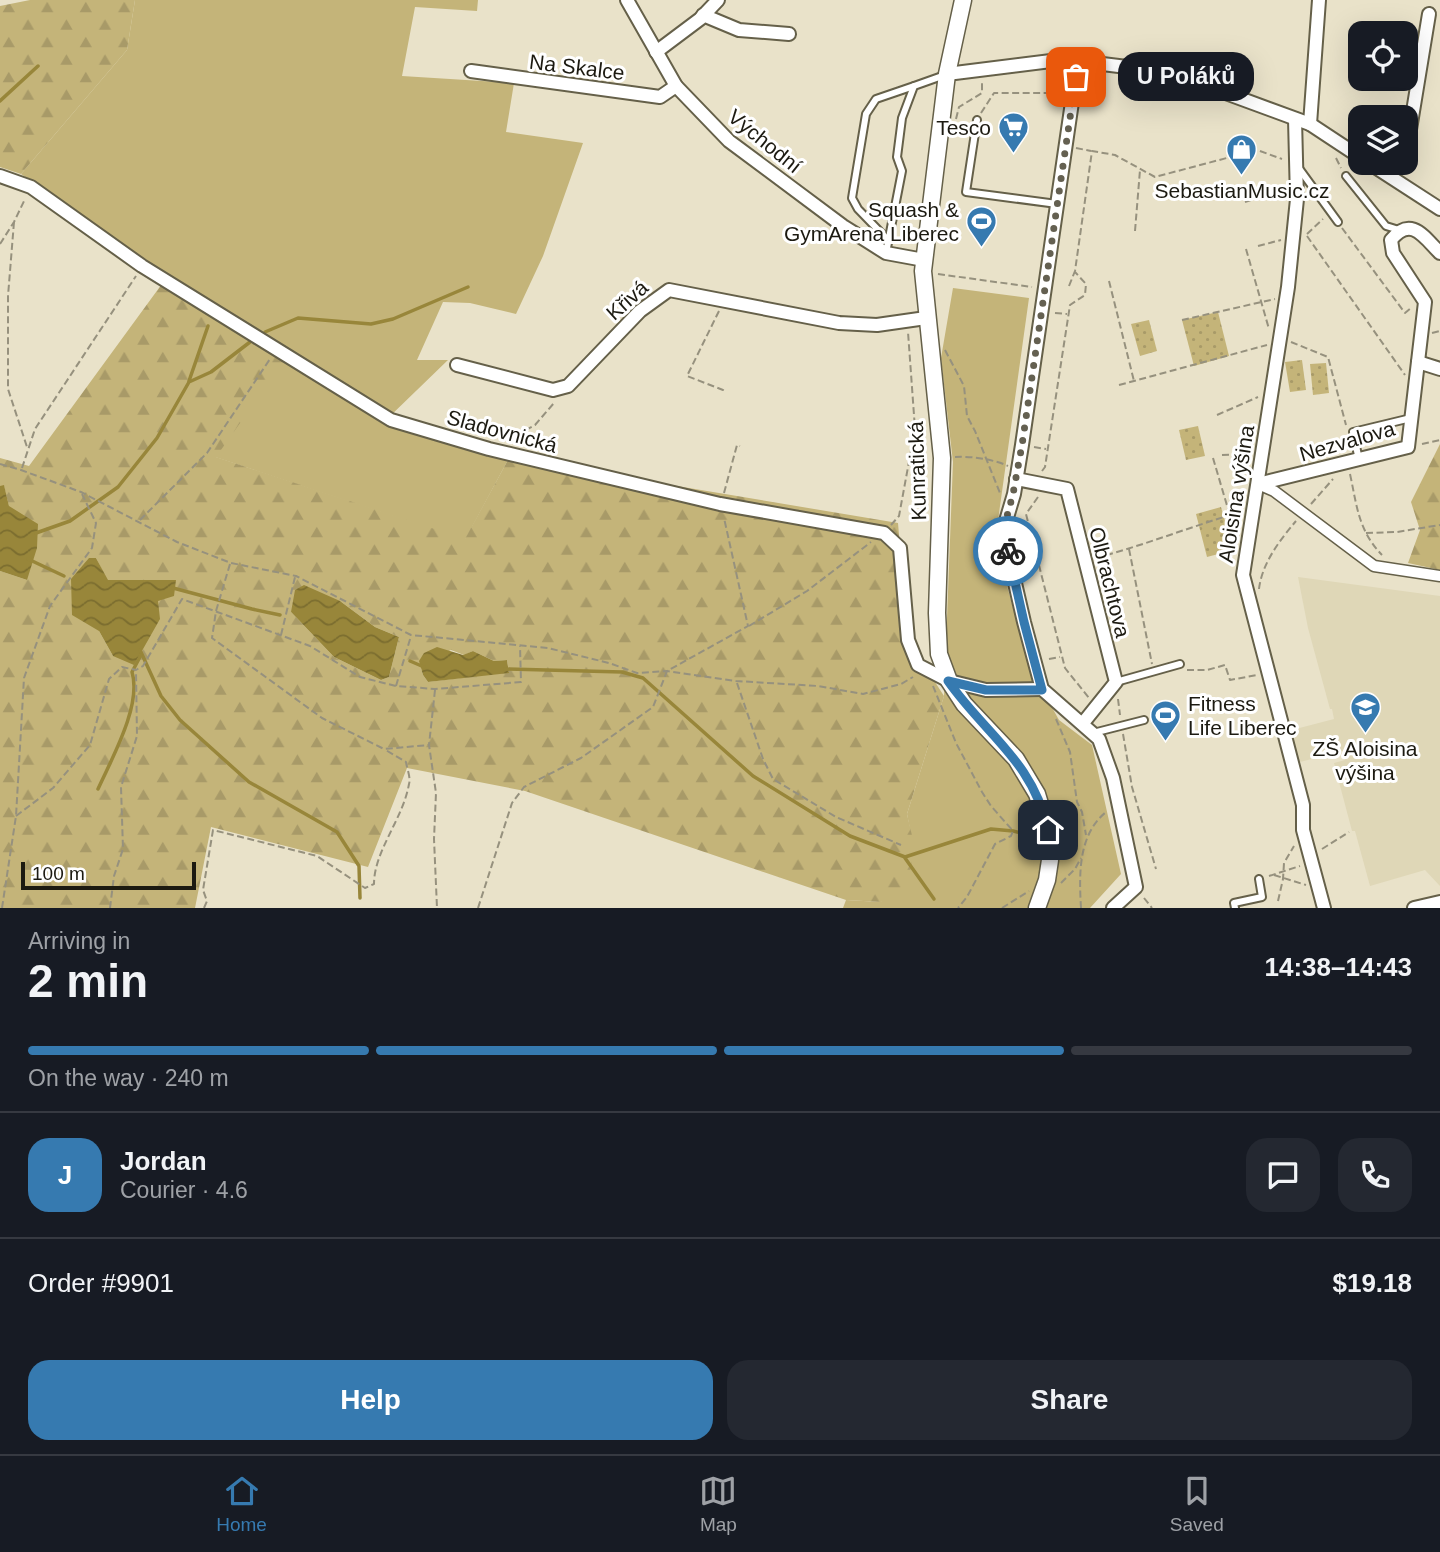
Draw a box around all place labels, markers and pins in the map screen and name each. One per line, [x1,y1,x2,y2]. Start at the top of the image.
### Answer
pin [1046,47,1106,107]
callout: U Poláků [1118,52,1254,102]
supermarket icon: Tesco [997,110,1031,154]
place label: Tesco [936,116,991,139]
shop icon: SebastianMusic.cz [1225,133,1259,177]
place label: SebastianMusic.cz [1154,179,1330,202]
place label: Squash & GymArena Liberec [784,198,959,245]
sports icon: Squash & GymArena Liberec [965,204,999,248]
school or university icon: ZŠ Aloisina výšina [1348,691,1382,735]
place label: Fitness Life Liberec [1188,692,1297,739]
sports icon: Fitness Life Liberec [1148,698,1182,742]
place label: ZŠ Aloisina výšina [1312,737,1418,784]
pin [1018,800,1078,860]

